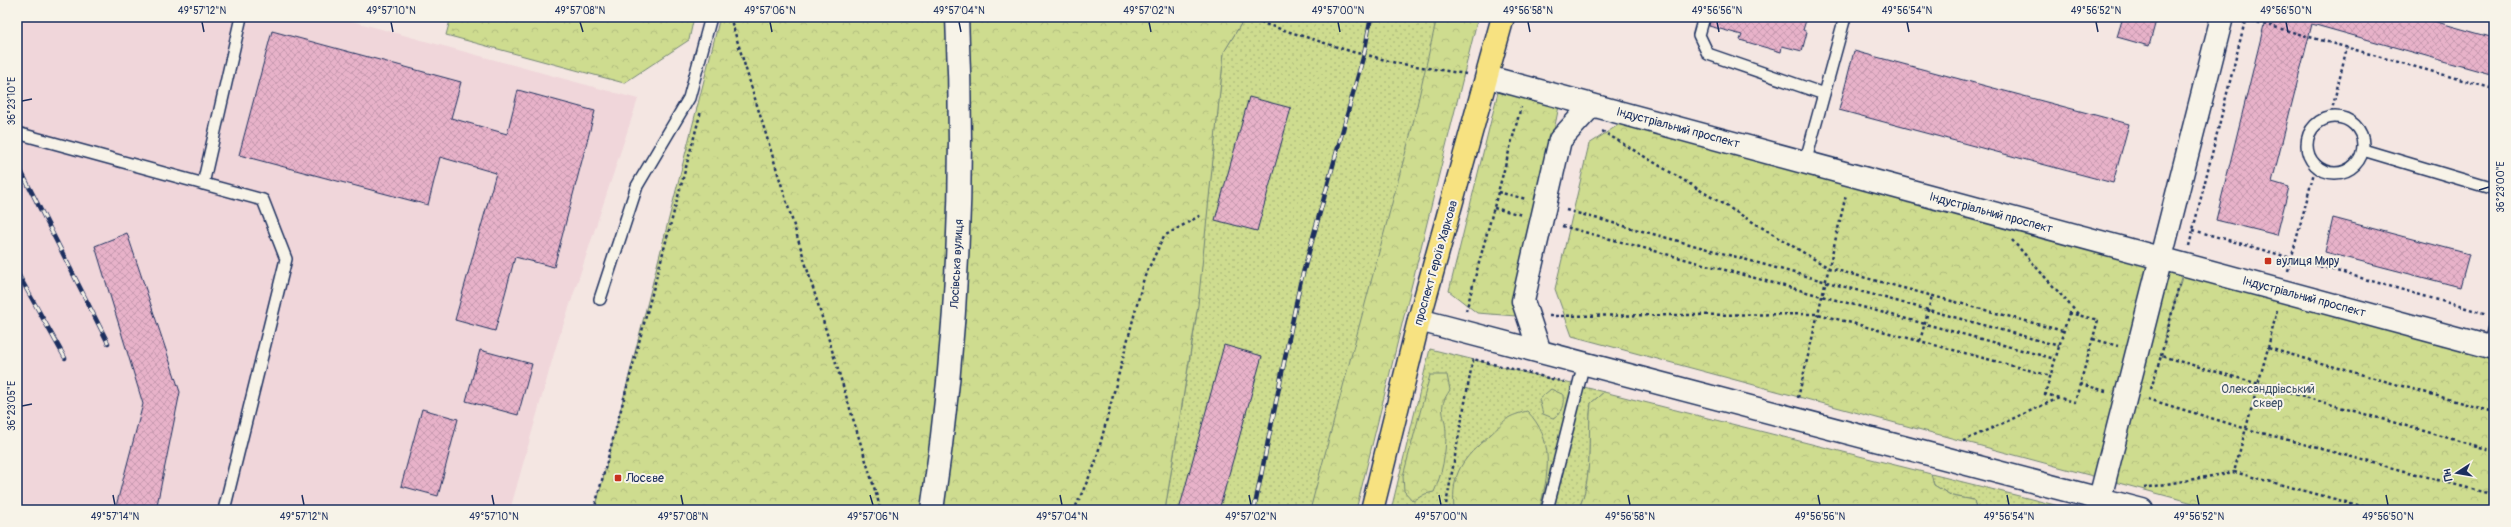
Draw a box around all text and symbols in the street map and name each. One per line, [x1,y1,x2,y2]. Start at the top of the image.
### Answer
text: 49°57'12"N [178,5,226,17]
text: 49°57'10"N [366,5,416,17]
text: 49°57'08"N [555,5,606,17]
text: 49°57'06"N [744,5,796,17]
text: 49°57'04"N [933,5,985,17]
text: 49°57'02"N [1123,5,1175,17]
text: 49°57'00"N [1312,5,1364,17]
text: 49°56'58"N [1503,5,1553,17]
text: 49°56'56"N [1692,5,1743,17]
text: 49°56'54"N [1882,5,1933,17]
text: 49°56'52"N [2071,5,2121,17]
text: 49°56'50"N [2260,5,2312,17]
text: 36°23'10"E [6,77,18,125]
street label: Індустріальний проспект [1615,104,1741,152]
text: 36°23'00"E [2495,161,2507,213]
street label: Індустріальний проспект [1928,189,2054,237]
street label: проспект Героїв Харкова [1411,198,1461,327]
street label: Лосівська вулиця [947,219,967,310]
place label: вулиця Миру [2276,254,2339,269]
marker: вулиця Миру [2263,256,2273,266]
street label: Індустріальний проспект [2241,273,2367,321]
text: 36°23'05"E [6,381,18,431]
park label: Олександрівський сквер [2221,382,2315,411]
north arrow [2437,453,2477,493]
text: Пн [2440,467,2455,482]
place label: Лосєве [625,471,664,486]
marker: Лосєве [613,473,623,483]
text: 49°57'14"N [91,511,140,523]
text: 49°57'12"N [280,511,328,523]
text: 49°57'10"N [469,511,519,523]
text: 49°57'08"N [658,511,709,523]
text: 49°57'06"N [847,511,899,523]
text: 49°57'04"N [1036,511,1088,523]
text: 49°57'02"N [1225,511,1277,523]
text: 49°57'00"N [1415,511,1467,523]
text: 49°56'58"N [1605,511,1655,523]
text: 49°56'56"N [1795,511,1846,523]
text: 49°56'54"N [1984,511,2035,523]
text: 49°56'52"N [2174,511,2224,523]
text: 49°56'50"N [2362,511,2414,523]

